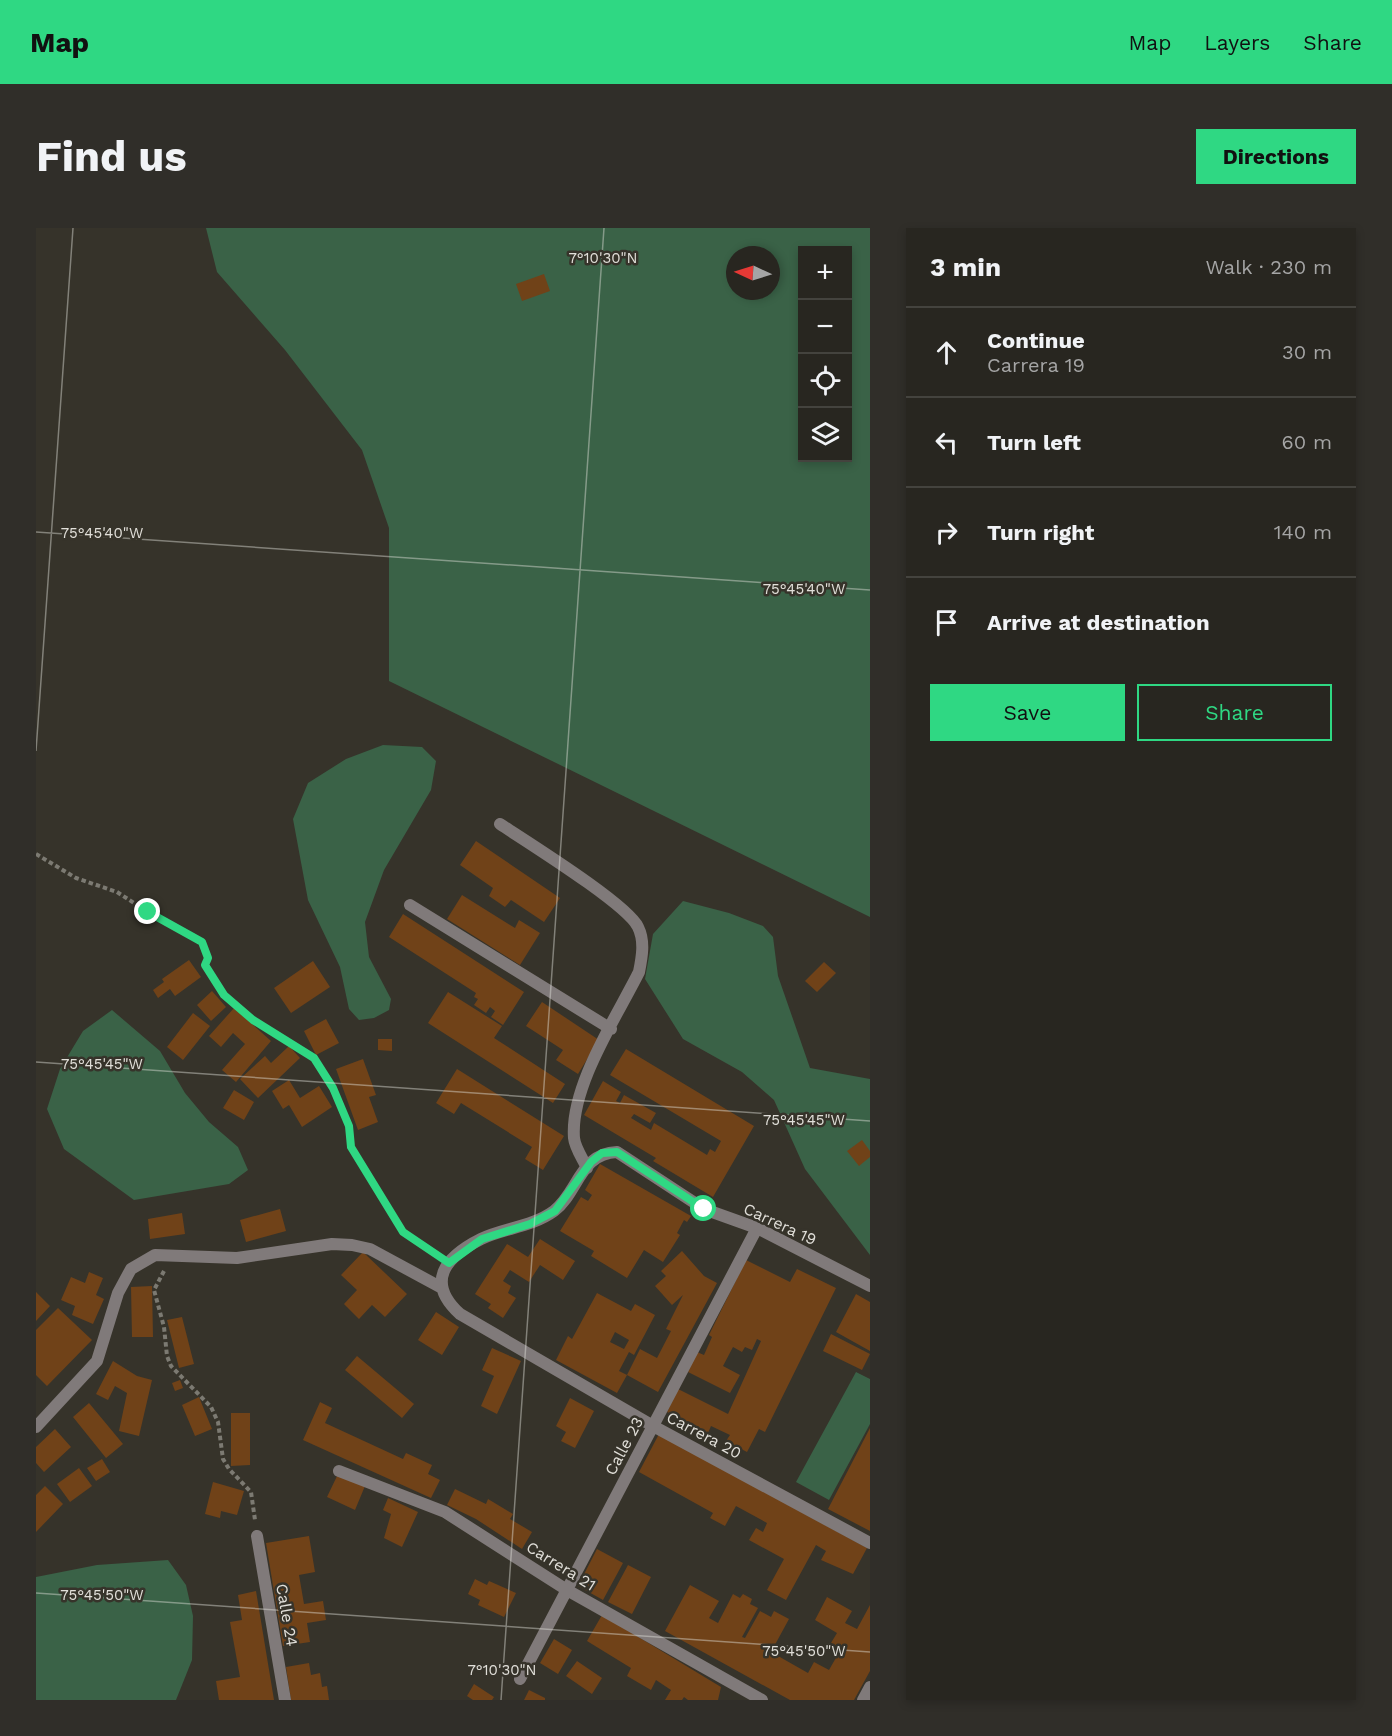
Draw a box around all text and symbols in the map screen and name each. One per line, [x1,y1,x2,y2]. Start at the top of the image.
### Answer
text: Map [30,26,89,59]
text: Map [1128,30,1171,55]
text: Layers [1204,30,1270,55]
text: Share [1303,30,1362,55]
button: Directions [1196,129,1356,184]
text: Find us [36,132,187,181]
north arrow [726,246,780,300]
map controls [798,246,852,462]
button: + [798,246,852,300]
text: 7°10'30"N [568,249,638,267]
text: 3 min [930,252,1001,282]
text: Walk · 230 m [1205,255,1332,279]
button: − [798,300,852,354]
text: Continue [987,328,1085,353]
icon: ahead [930,336,963,369]
text: 30 m [1282,340,1332,364]
text: Carrera 19 [987,353,1085,377]
button: locate [798,354,852,408]
button: layers [798,408,852,462]
icon: left [930,426,963,459]
text: Turn left [987,430,1081,455]
text: 60 m [1282,430,1332,454]
icon: right [930,516,963,549]
text: Turn right [987,520,1094,545]
text: 140 m [1274,520,1332,544]
text: 75°45'40"W [61,524,143,542]
text: 75°45'40"W [763,580,845,598]
icon: arrive [930,606,963,639]
text: Arrive at destination [987,610,1210,635]
button: Save [930,684,1125,741]
button: Share [1137,684,1332,741]
route end [134,898,160,924]
text: 75°45'45"W [61,1055,143,1073]
text: 75°45'45"W [763,1111,845,1129]
route start [690,1195,716,1221]
street label: Carrera 19 [740,1199,820,1249]
street label: Carrera 20 [663,1407,745,1463]
street label: Calle 23 [601,1414,647,1478]
street label: Carrera 21 [523,1537,599,1595]
street label: Calle 24 [272,1582,302,1648]
text: 75°45'50"W [60,1586,144,1604]
text: 75°45'50"W [762,1642,846,1660]
text: 7°10'30"N [467,1661,537,1679]

